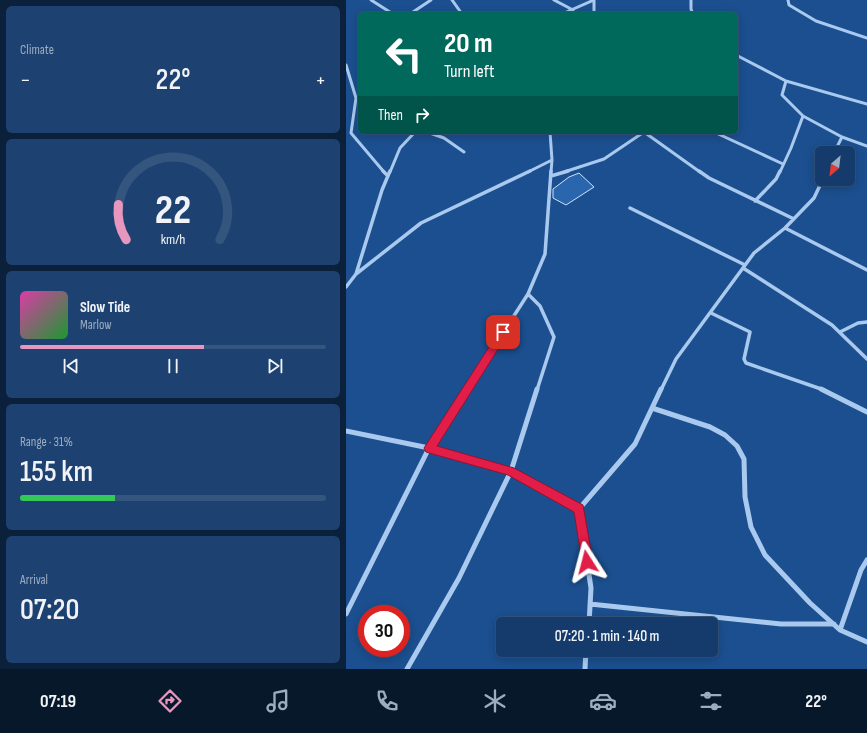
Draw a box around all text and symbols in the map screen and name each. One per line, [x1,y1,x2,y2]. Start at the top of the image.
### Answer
text: 20 m [444,27,493,60]
icon: left [378,28,430,80]
text: Climate [20,42,54,58]
text: Turn left [444,61,495,82]
text: 22° [156,62,190,98]
text: − [20,67,31,94]
text: + [315,67,326,94]
icon: right [411,104,433,126]
text: Then [378,106,403,125]
north arrow [815,146,855,186]
map controls [815,146,855,186]
text: 22 [155,186,191,235]
text: km/h [161,230,185,247]
text: Slow Tide [80,298,130,317]
pin [486,315,520,349]
text: Marlow [80,317,112,333]
icon: arrive [492,321,514,343]
icon: previous [60,355,82,377]
icon: pause [162,355,184,377]
icon: next [264,355,286,377]
text: Range · 31% [20,434,73,450]
text: 155 km [20,454,93,490]
position arrow [566,541,608,583]
text: Arrival [20,572,48,588]
text: 07:20 [20,592,79,628]
speed limit sign: 30 [358,605,410,657]
text: 07:20 · 1 min · 140 m [555,627,659,646]
icon: directions [156,687,184,715]
icon: music [264,687,292,715]
icon: phone [373,687,401,715]
icon: climate [481,687,509,715]
icon: car [589,687,617,715]
icon: filters [697,687,725,715]
text: 07:19 [40,691,76,712]
text: 22° [805,691,827,712]

